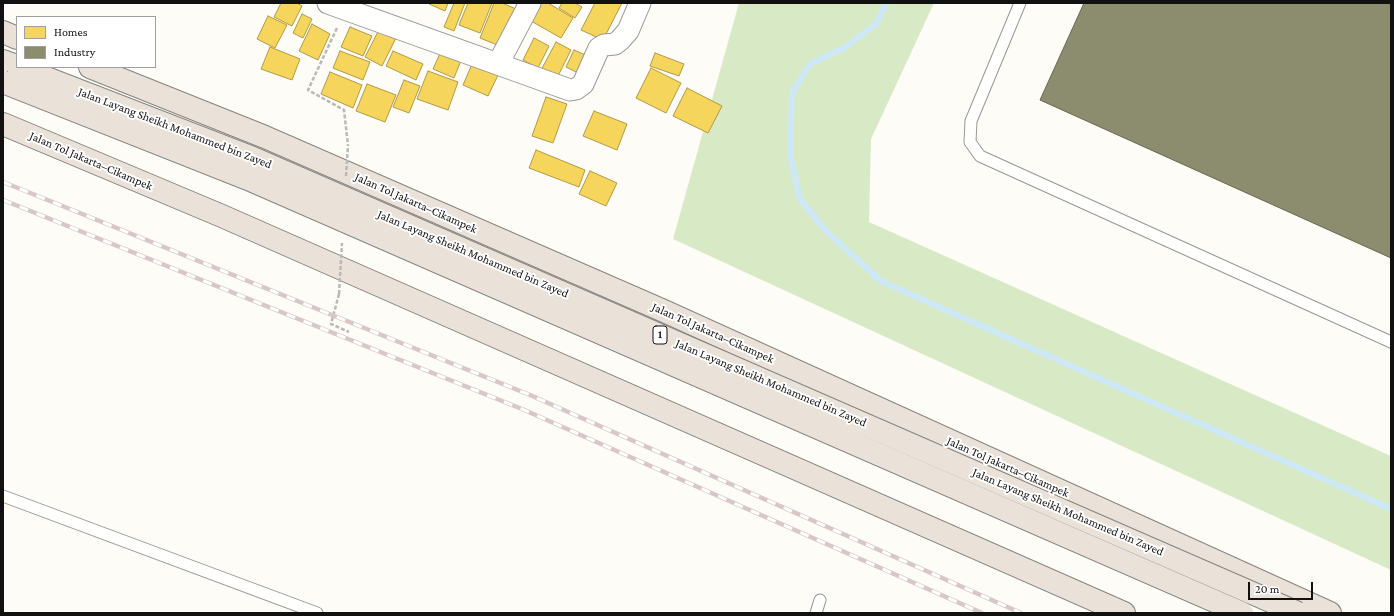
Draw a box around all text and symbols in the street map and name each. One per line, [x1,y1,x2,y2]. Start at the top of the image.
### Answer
legend [16,16,156,68]
text: Homes [54,25,87,39]
text: Industry [54,45,95,59]
street label: Jalan Layang Sheikh Mohammed bin Zayed [76,84,274,172]
street label: Jalan Tol Jakarta–Cikampek [27,129,155,193]
street label: Jalan Tol Jakarta–Cikampek [353,170,479,236]
street label: Jalan Layang Sheikh Mohammed bin Zayed [375,207,571,301]
street label: Jalan Tol Jakarta–Cikampek [650,300,776,366]
road number: 1 [653,326,667,344]
street label: Jalan Layang Sheikh Mohammed bin Zayed [673,336,869,430]
street label: Jalan Tol Jakarta–Cikampek [945,434,1071,500]
street label: Jalan Layang Sheikh Mohammed bin Zayed [970,465,1166,559]
scale bar [1250,574,1315,600]
text: 20 m [1255,582,1279,596]

